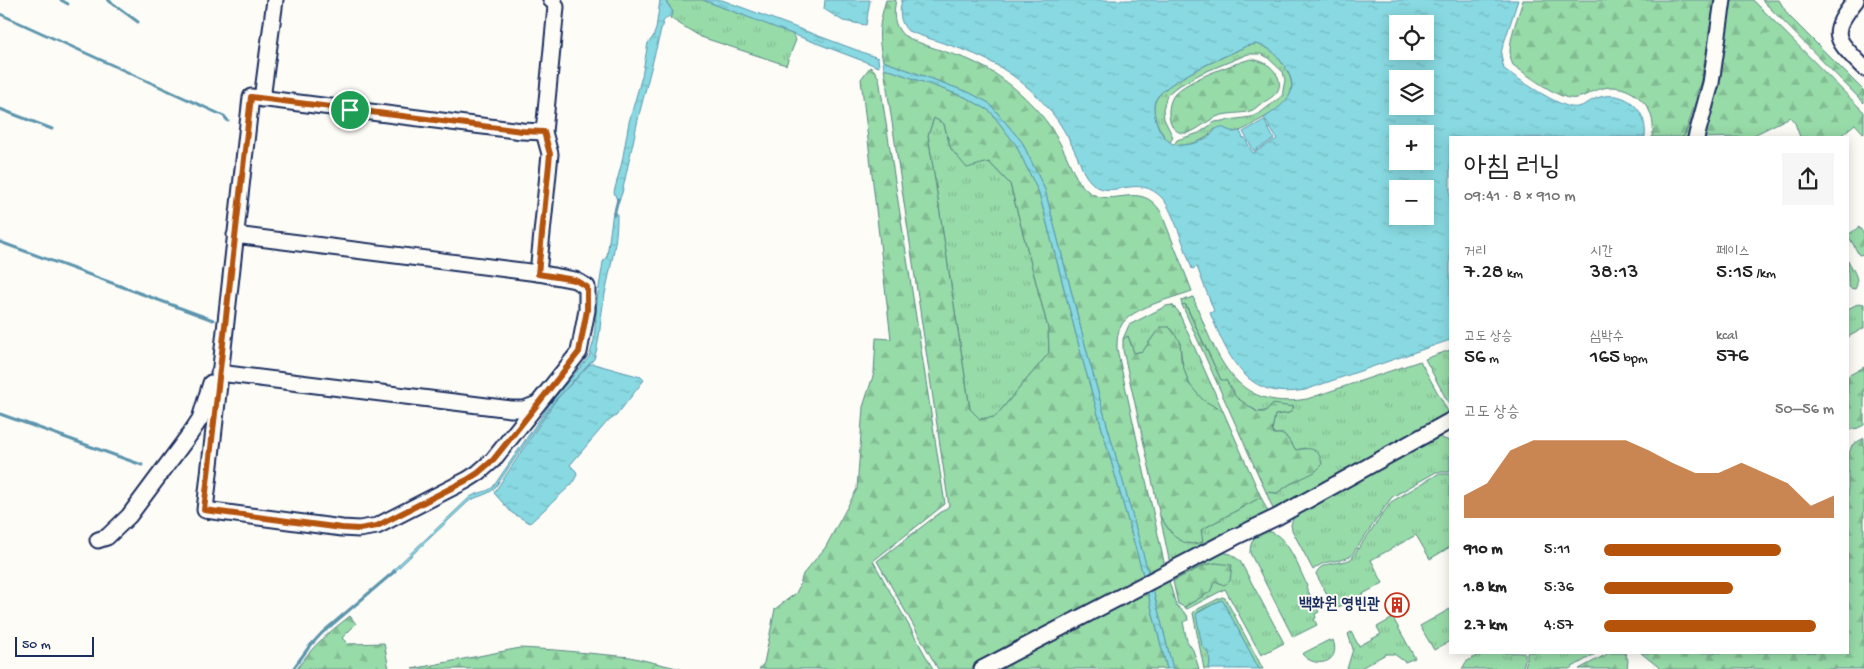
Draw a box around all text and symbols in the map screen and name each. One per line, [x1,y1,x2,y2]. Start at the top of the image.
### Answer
map controls [1389,15,1434,225]
button: locate [1389,15,1434,60]
button: layers [1389,70,1434,115]
pin [329,89,371,131]
icon: arrive [336,96,364,124]
button: + [1389,125,1434,170]
text: 아침 러닝 [1464,152,1561,185]
button: share [1782,153,1834,205]
button: − [1389,180,1434,225]
text: 09:41 · 8 × 910 m [1464,188,1576,207]
text: 거리 [1464,244,1487,261]
text: 시간 [1590,244,1613,261]
text: 페이스 [1716,244,1750,261]
text: 7.28 [1464,261,1503,286]
text: 38:13 [1590,261,1638,286]
text: 5:15 [1716,261,1753,286]
text: km [1503,266,1523,283]
text: /km [1753,266,1776,283]
text: kcal [1716,328,1738,345]
text: 고도 상승 [1464,329,1512,346]
text: 심박수 [1590,329,1624,346]
text: 576 [1716,345,1749,370]
text: 56 [1464,346,1486,371]
text: 165 [1590,346,1620,371]
text: m [1486,351,1499,368]
text: bpm [1620,351,1648,368]
text: 50–56 m [1775,401,1834,420]
text: 고도 상승 [1464,404,1519,423]
text: 910 m [1464,541,1503,560]
text: 5:11 [1544,541,1570,560]
text: 1.8 km [1464,579,1507,598]
text: 5:36 [1544,579,1574,598]
building icon: 백화원 영빈관 [1384,592,1410,618]
place label: 백화원 영빈관 [1299,595,1380,615]
text: 2.7 km [1464,617,1507,636]
text: 4:57 [1544,617,1573,636]
scale bar [15,634,94,657]
text: 50 m [22,637,51,654]

